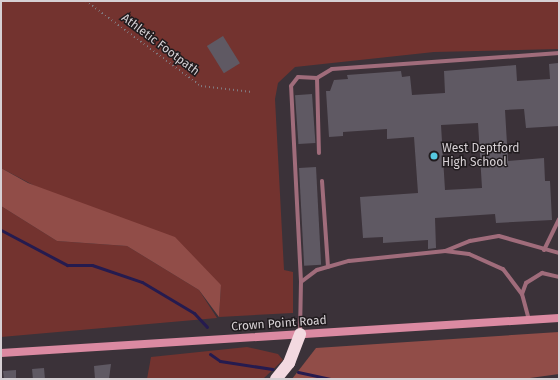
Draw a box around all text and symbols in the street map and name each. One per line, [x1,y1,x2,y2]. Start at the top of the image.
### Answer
street label: Athletic Footpath [118,11,202,79]
place label: West Deptford High School [442,142,520,170]
marker: West Deptford High School [429,151,439,161]
street label: Crown Point Road [231,313,327,335]

